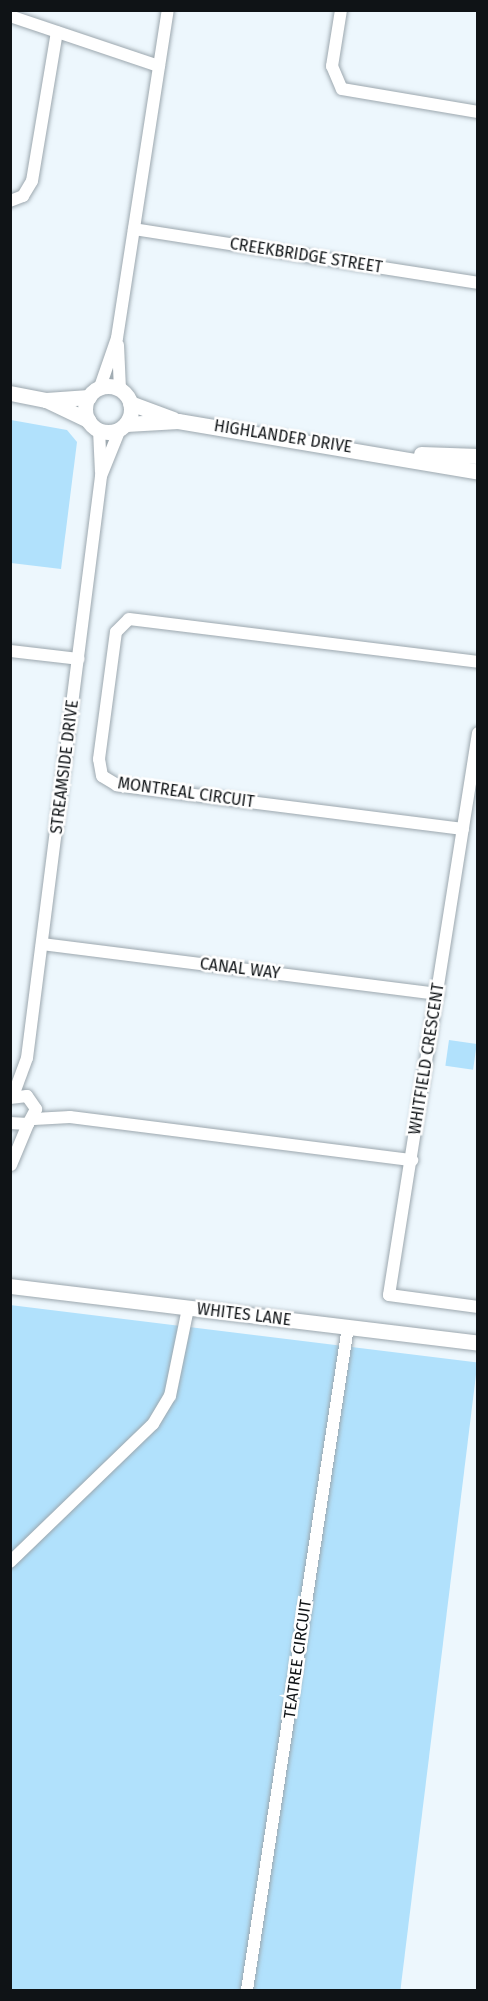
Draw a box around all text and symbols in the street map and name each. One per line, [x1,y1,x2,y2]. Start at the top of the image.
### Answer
street label: CREEKBRIDGE STREET [228,234,384,278]
street label: HIGHLANDER DRIVE [213,417,353,457]
street label: STREAMSIDE DRIVE [47,699,83,835]
street label: MONTREAL CIRCUIT [116,774,256,812]
street label: CANAL WAY [199,955,281,983]
street label: WHITFIELD CRESCENT [406,982,448,1136]
street label: WHITES LANE [196,1300,292,1330]
street label: TEATREE CIRCUIT [280,1598,316,1720]

